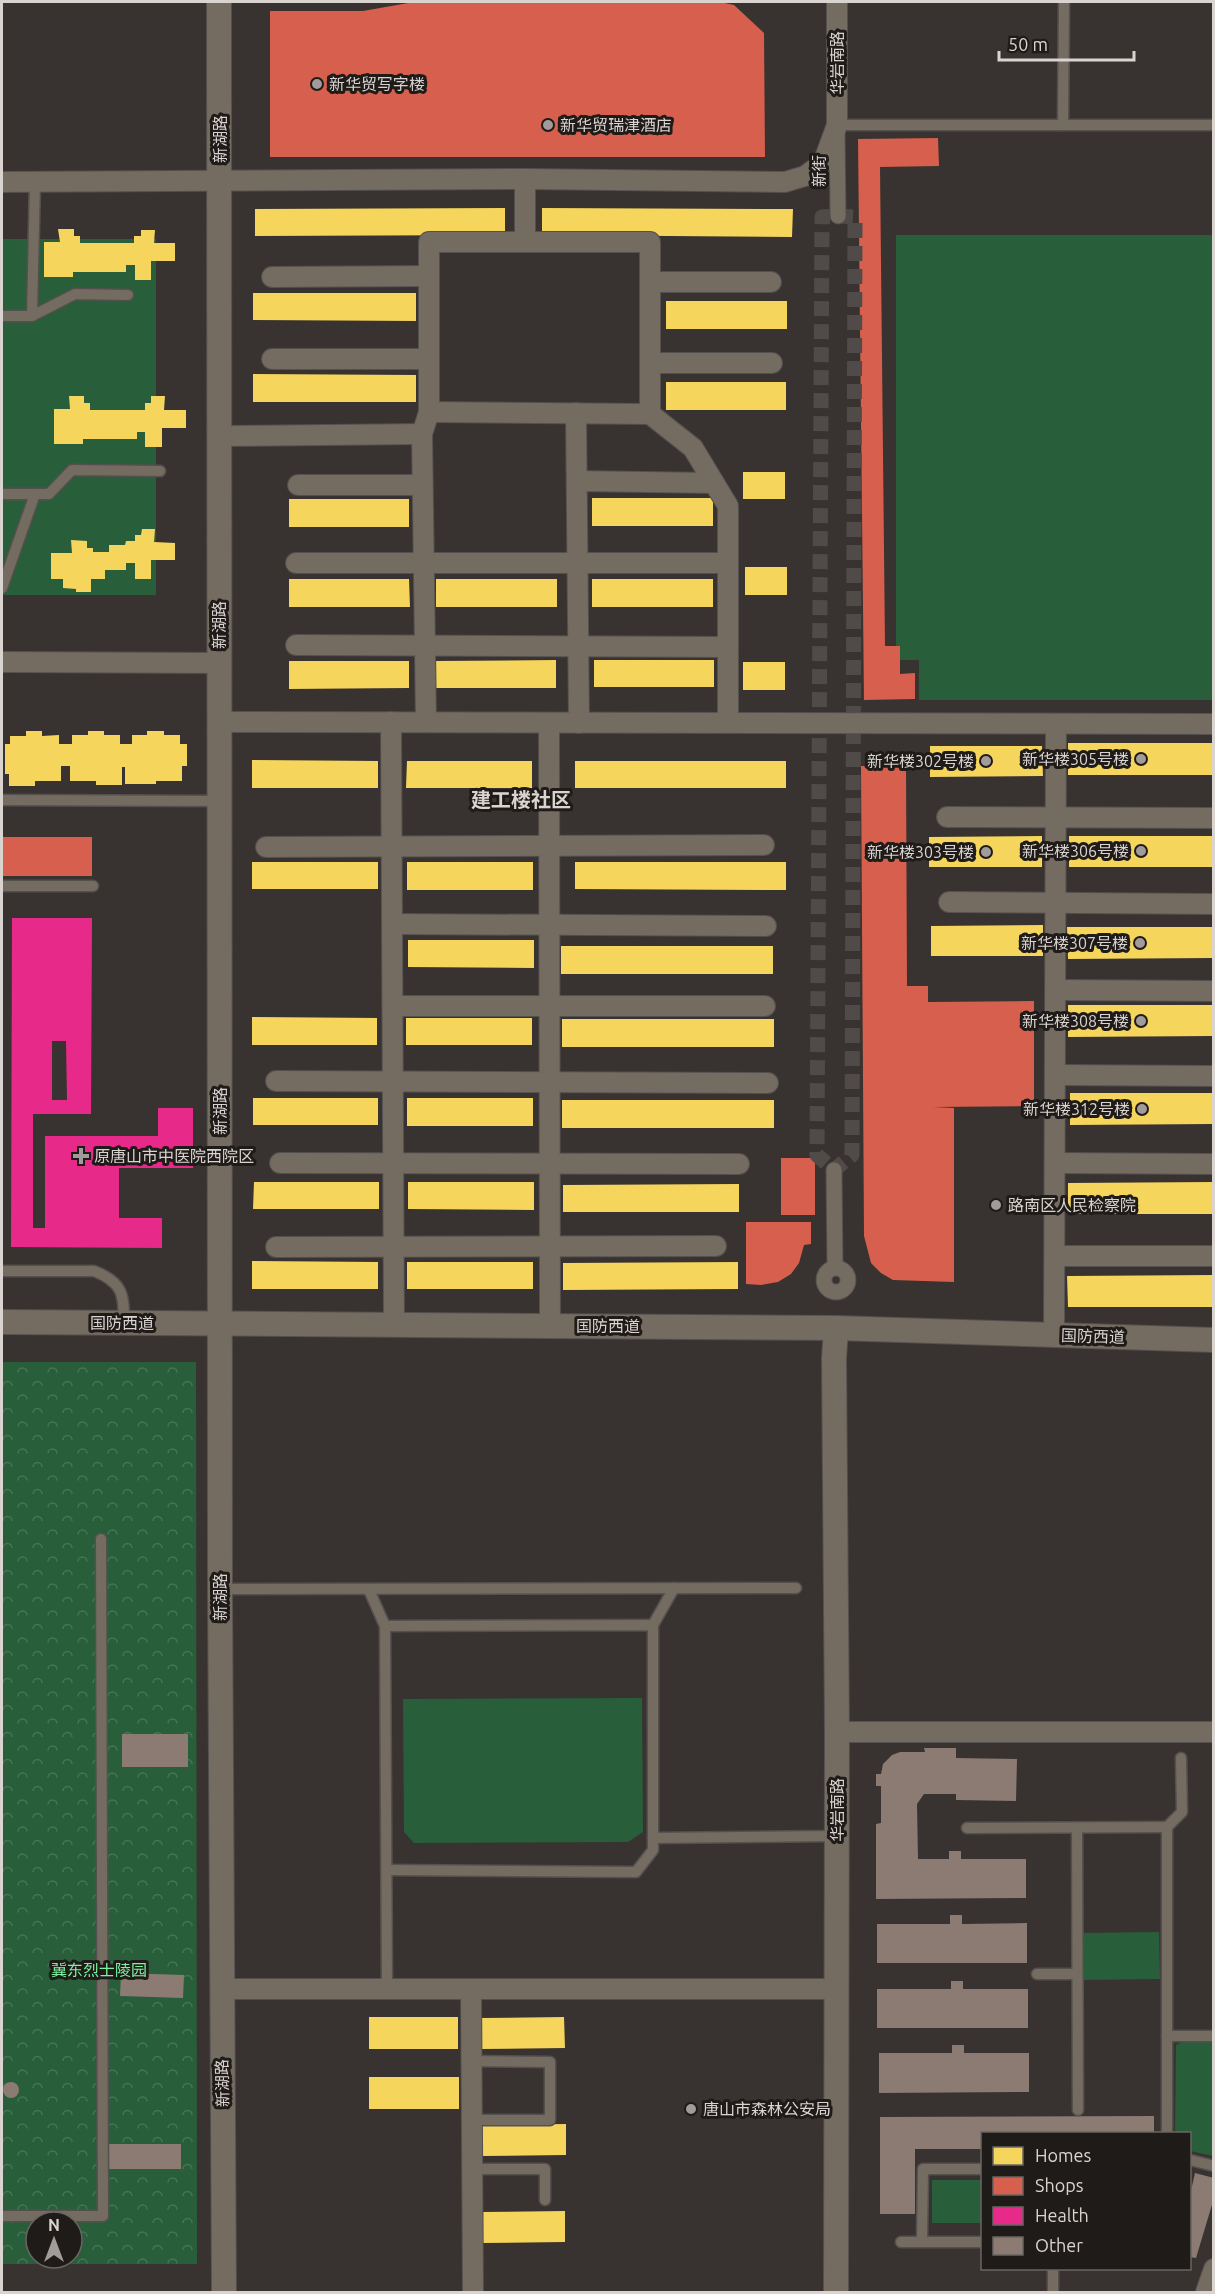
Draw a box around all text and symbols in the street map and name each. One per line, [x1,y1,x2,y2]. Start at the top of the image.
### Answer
scale bar [999,24,1134,62]
street label: 华岩南路 [828,31,846,95]
text: 50 m [1008,34,1048,54]
place label: 新华贸写字楼 [329,75,425,93]
marker: 新华贸写字楼 [310,77,324,91]
street label: 新湖路 [211,115,229,163]
place label: 新华贸瑞津酒店 [560,116,672,134]
marker: 新华贸瑞津酒店 [541,118,555,132]
street label: 新街 [810,155,828,187]
street label: 新湖路 [210,601,228,649]
place label: 新华楼305号楼 [1022,750,1129,768]
place label: 新华楼302号楼 [867,752,974,770]
marker: 新华楼305号楼 [1134,752,1148,766]
marker: 新华楼302号楼 [979,754,993,768]
district label: 建工楼社区 [471,788,571,811]
place label: 新华楼306号楼 [1022,842,1129,860]
place label: 新华楼303号楼 [867,843,974,861]
marker: 新华楼306号楼 [1134,844,1148,858]
marker: 新华楼303号楼 [979,845,993,859]
place label: 新华楼307号楼 [1021,934,1128,952]
marker: 新华楼307号楼 [1133,936,1147,950]
place label: 新华楼308号楼 [1022,1012,1129,1030]
marker: 新华楼308号楼 [1134,1014,1148,1028]
street label: 新湖路 [211,1087,229,1135]
place label: 新华楼312号楼 [1023,1100,1130,1118]
marker: 新华楼312号楼 [1135,1102,1149,1116]
marker: 原唐山市中医院西院区 [72,1147,90,1165]
place label: 原唐山市中医院西院区 [94,1147,254,1165]
place label: 路南区人民检察院 [1008,1196,1136,1214]
marker: 路南区人民检察院 [989,1198,1003,1212]
street label: 国防西道 [90,1314,154,1332]
street label: 国防西道 [576,1317,640,1335]
street label: 国防西道 [1061,1326,1125,1346]
street label: 新湖路 [211,1573,229,1621]
street label: 华岩南路 [828,1778,846,1842]
park label: 冀东烈士陵园 [51,1961,147,1979]
street label: 新湖路 [213,2059,231,2107]
place label: 唐山市森林公安局 [703,2100,831,2118]
marker: 唐山市森林公安局 [684,2102,698,2116]
legend [981,2132,1191,2270]
text: Homes [1035,2145,1092,2165]
text: Shops [1035,2175,1084,2195]
text: Health [1035,2205,1089,2225]
north arrow [24,2210,84,2270]
text: N [48,2216,60,2234]
text: Other [1035,2235,1083,2255]

